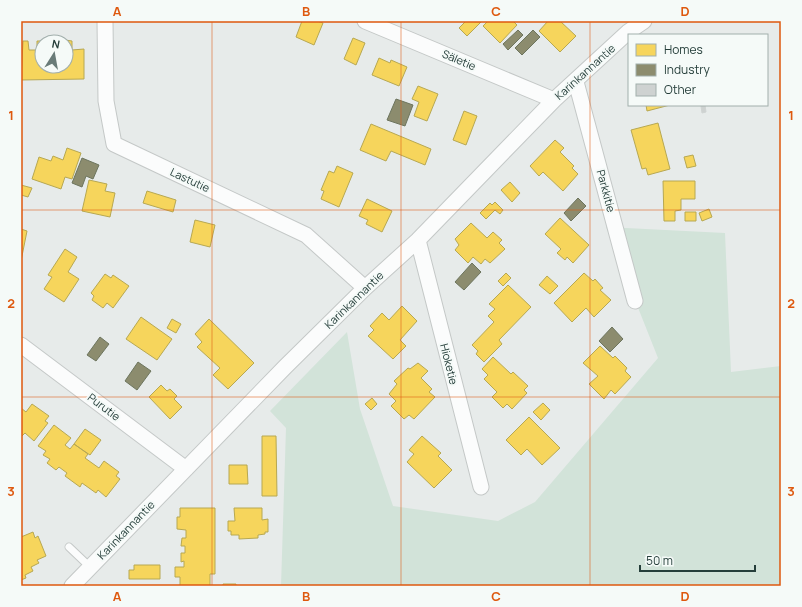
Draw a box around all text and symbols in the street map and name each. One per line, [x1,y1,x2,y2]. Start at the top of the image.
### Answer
text: A [113,2,122,20]
text: B [302,2,310,20]
text: C [491,2,501,20]
text: D [680,2,690,20]
north arrow [34,34,74,74]
legend [628,34,768,106]
text: N [51,36,61,52]
street label: Karinkannantie [551,40,618,103]
text: Homes [664,41,703,58]
street label: Säletie [440,46,479,74]
text: Industry [664,61,710,78]
text: Other [664,81,697,98]
text: 1 [8,106,14,124]
text: 1 [788,106,794,124]
street label: Lastutie [168,164,213,195]
street label: Parkkitie [594,168,619,214]
street label: Karinkannantie [321,267,387,332]
text: 2 [7,294,15,312]
text: 2 [787,294,795,312]
street label: Hioketie [437,342,462,387]
street label: Purutie [85,389,124,424]
text: 3 [7,482,15,500]
text: 3 [787,482,795,500]
street label: Karinkannantie [94,497,158,562]
scale bar [640,547,755,573]
text: 50 m [646,552,673,569]
text: A [113,587,122,605]
text: B [302,587,310,605]
text: C [491,587,501,605]
text: D [680,587,690,605]

